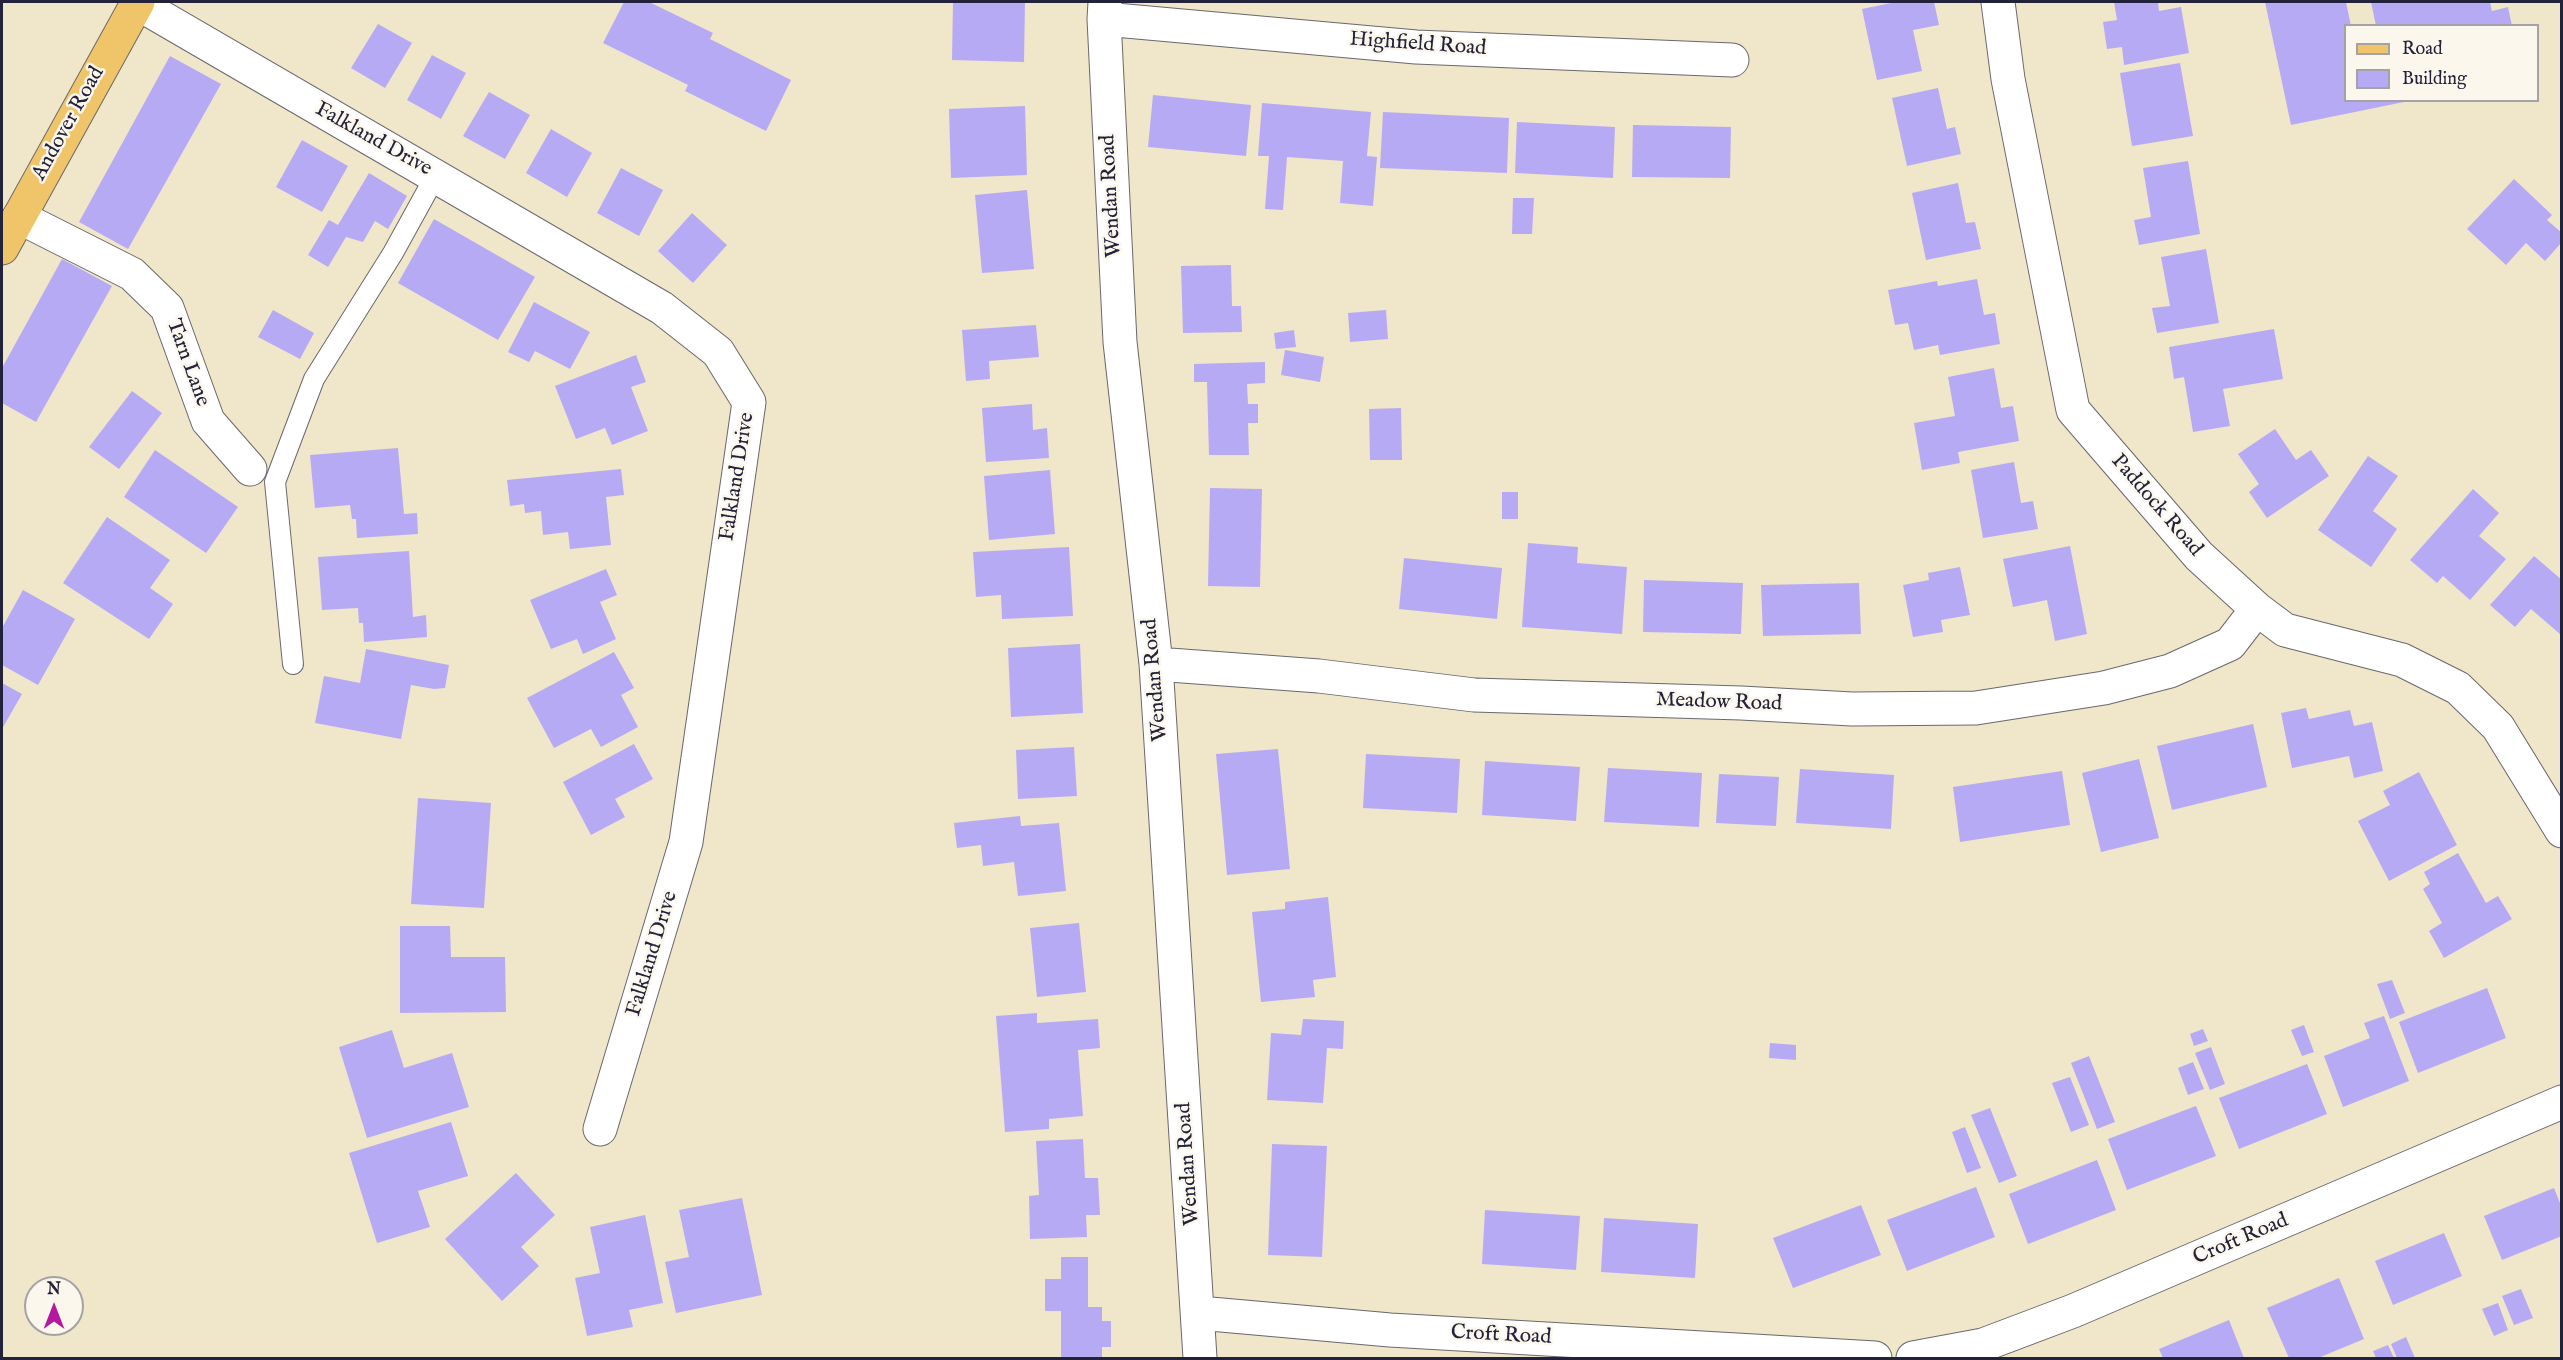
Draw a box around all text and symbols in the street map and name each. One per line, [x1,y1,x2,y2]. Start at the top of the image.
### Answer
legend [2344,24,2539,102]
street label: Highfield Road [1349,28,1487,62]
text: Road [2402,38,2443,61]
street label: Andover Road [27,63,111,185]
text: Building [2402,68,2467,91]
street label: Falkland Drive [310,98,436,182]
street label: Wendan Road [1096,134,1128,258]
street label: Tarn Lane [160,316,214,410]
street label: Falkland Drive [715,411,761,543]
street label: Paddock Road [2105,450,2207,562]
street label: Wendan Road [1138,617,1174,743]
street label: Meadow Road [1655,688,1783,718]
street label: Falkland Drive [622,888,684,1020]
street label: Wendan Road [1172,1102,1206,1226]
street label: Croft Road [2190,1209,2292,1271]
north arrow [24,1276,84,1336]
text: N [47,1280,61,1300]
street label: Croft Road [1450,1321,1552,1351]

